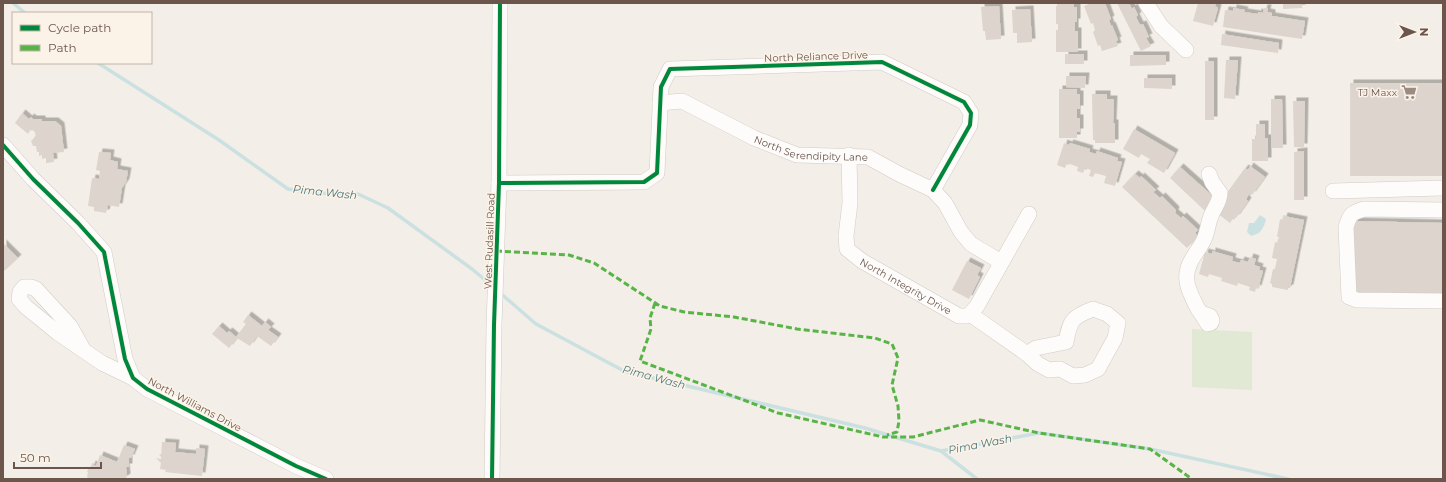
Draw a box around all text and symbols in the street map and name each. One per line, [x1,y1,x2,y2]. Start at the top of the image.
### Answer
legend [12,12,152,64]
north arrow [1394,12,1434,52]
text: Cycle path [48,20,111,35]
text: N [1417,28,1431,36]
text: Path [48,40,77,55]
street label: North Reliance Drive [764,48,868,65]
supermarket icon: TJ Maxx [1400,83,1418,101]
place label: TJ Maxx [1358,86,1398,99]
street label: North Serendipity Lane [752,133,868,164]
water label: Pima Wash [292,182,358,202]
street label: West Rudasill Road [481,193,498,289]
street label: North Integrity Drive [858,255,954,317]
water label: Pima Wash [621,362,687,392]
street label: North Williams Drive [146,374,244,435]
water label: Pima Wash [947,431,1013,457]
scale bar [14,444,101,470]
text: 50 m [20,450,51,465]

